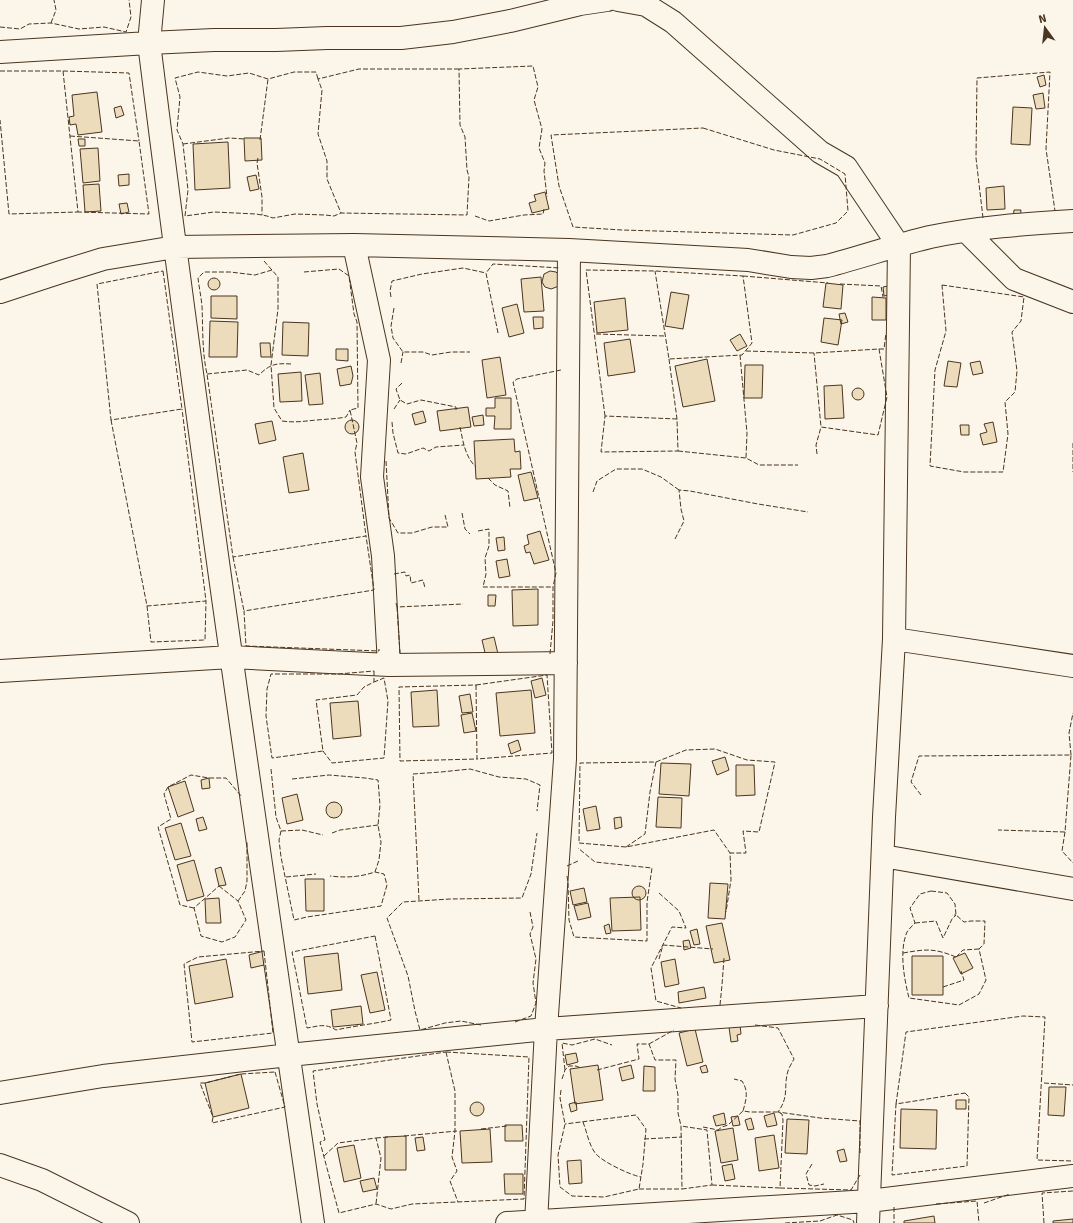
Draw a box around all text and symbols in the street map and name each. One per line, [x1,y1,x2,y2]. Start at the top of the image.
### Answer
north arrow [1025,8,1065,48]
text: N [1037,12,1048,26]

